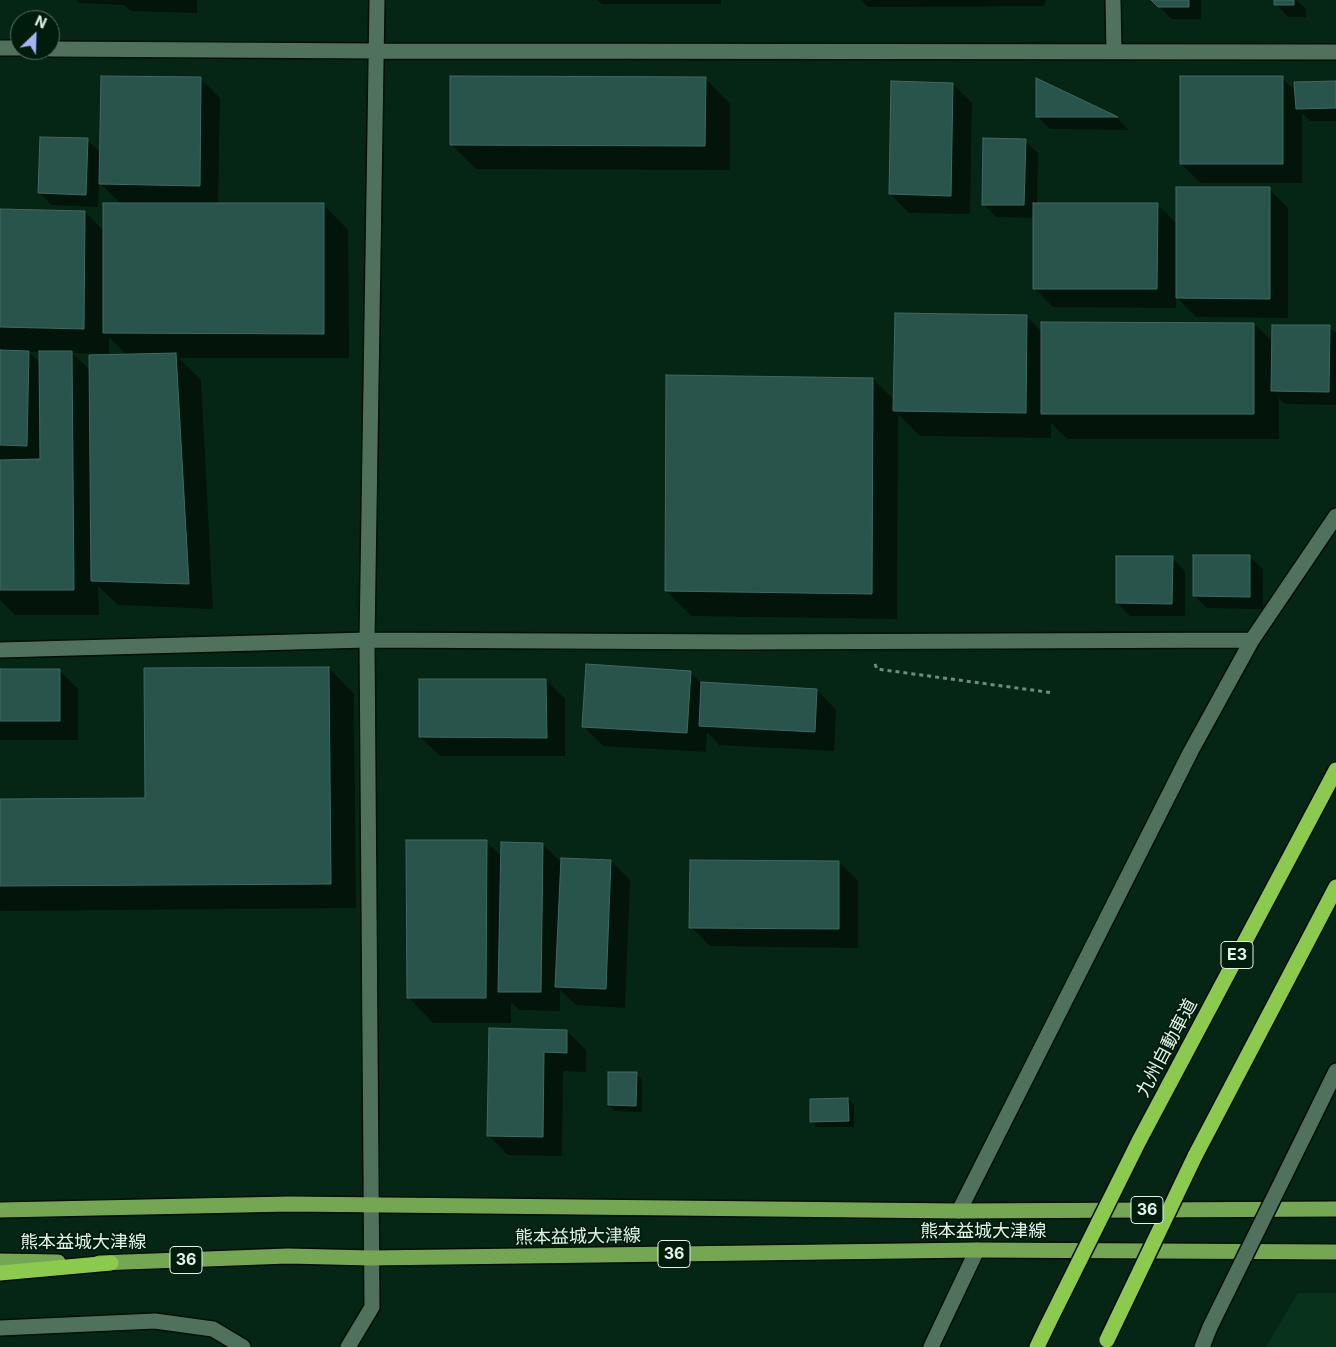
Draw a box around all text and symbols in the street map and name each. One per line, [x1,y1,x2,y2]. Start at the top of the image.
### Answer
north arrow [10,10,60,60]
text: N [33,12,49,32]
road number: E3 [1221,942,1253,968]
street label: 九州自動車道 [1132,995,1202,1101]
road number: 36 [1131,1196,1163,1224]
street label: 熊本益城大津線 [920,1221,1046,1243]
street label: 熊本益城大津線 [515,1225,641,1249]
street label: 熊本益城大津線 [20,1232,146,1254]
road number: 36 [658,1240,690,1268]
road number: 36 [170,1246,202,1274]

